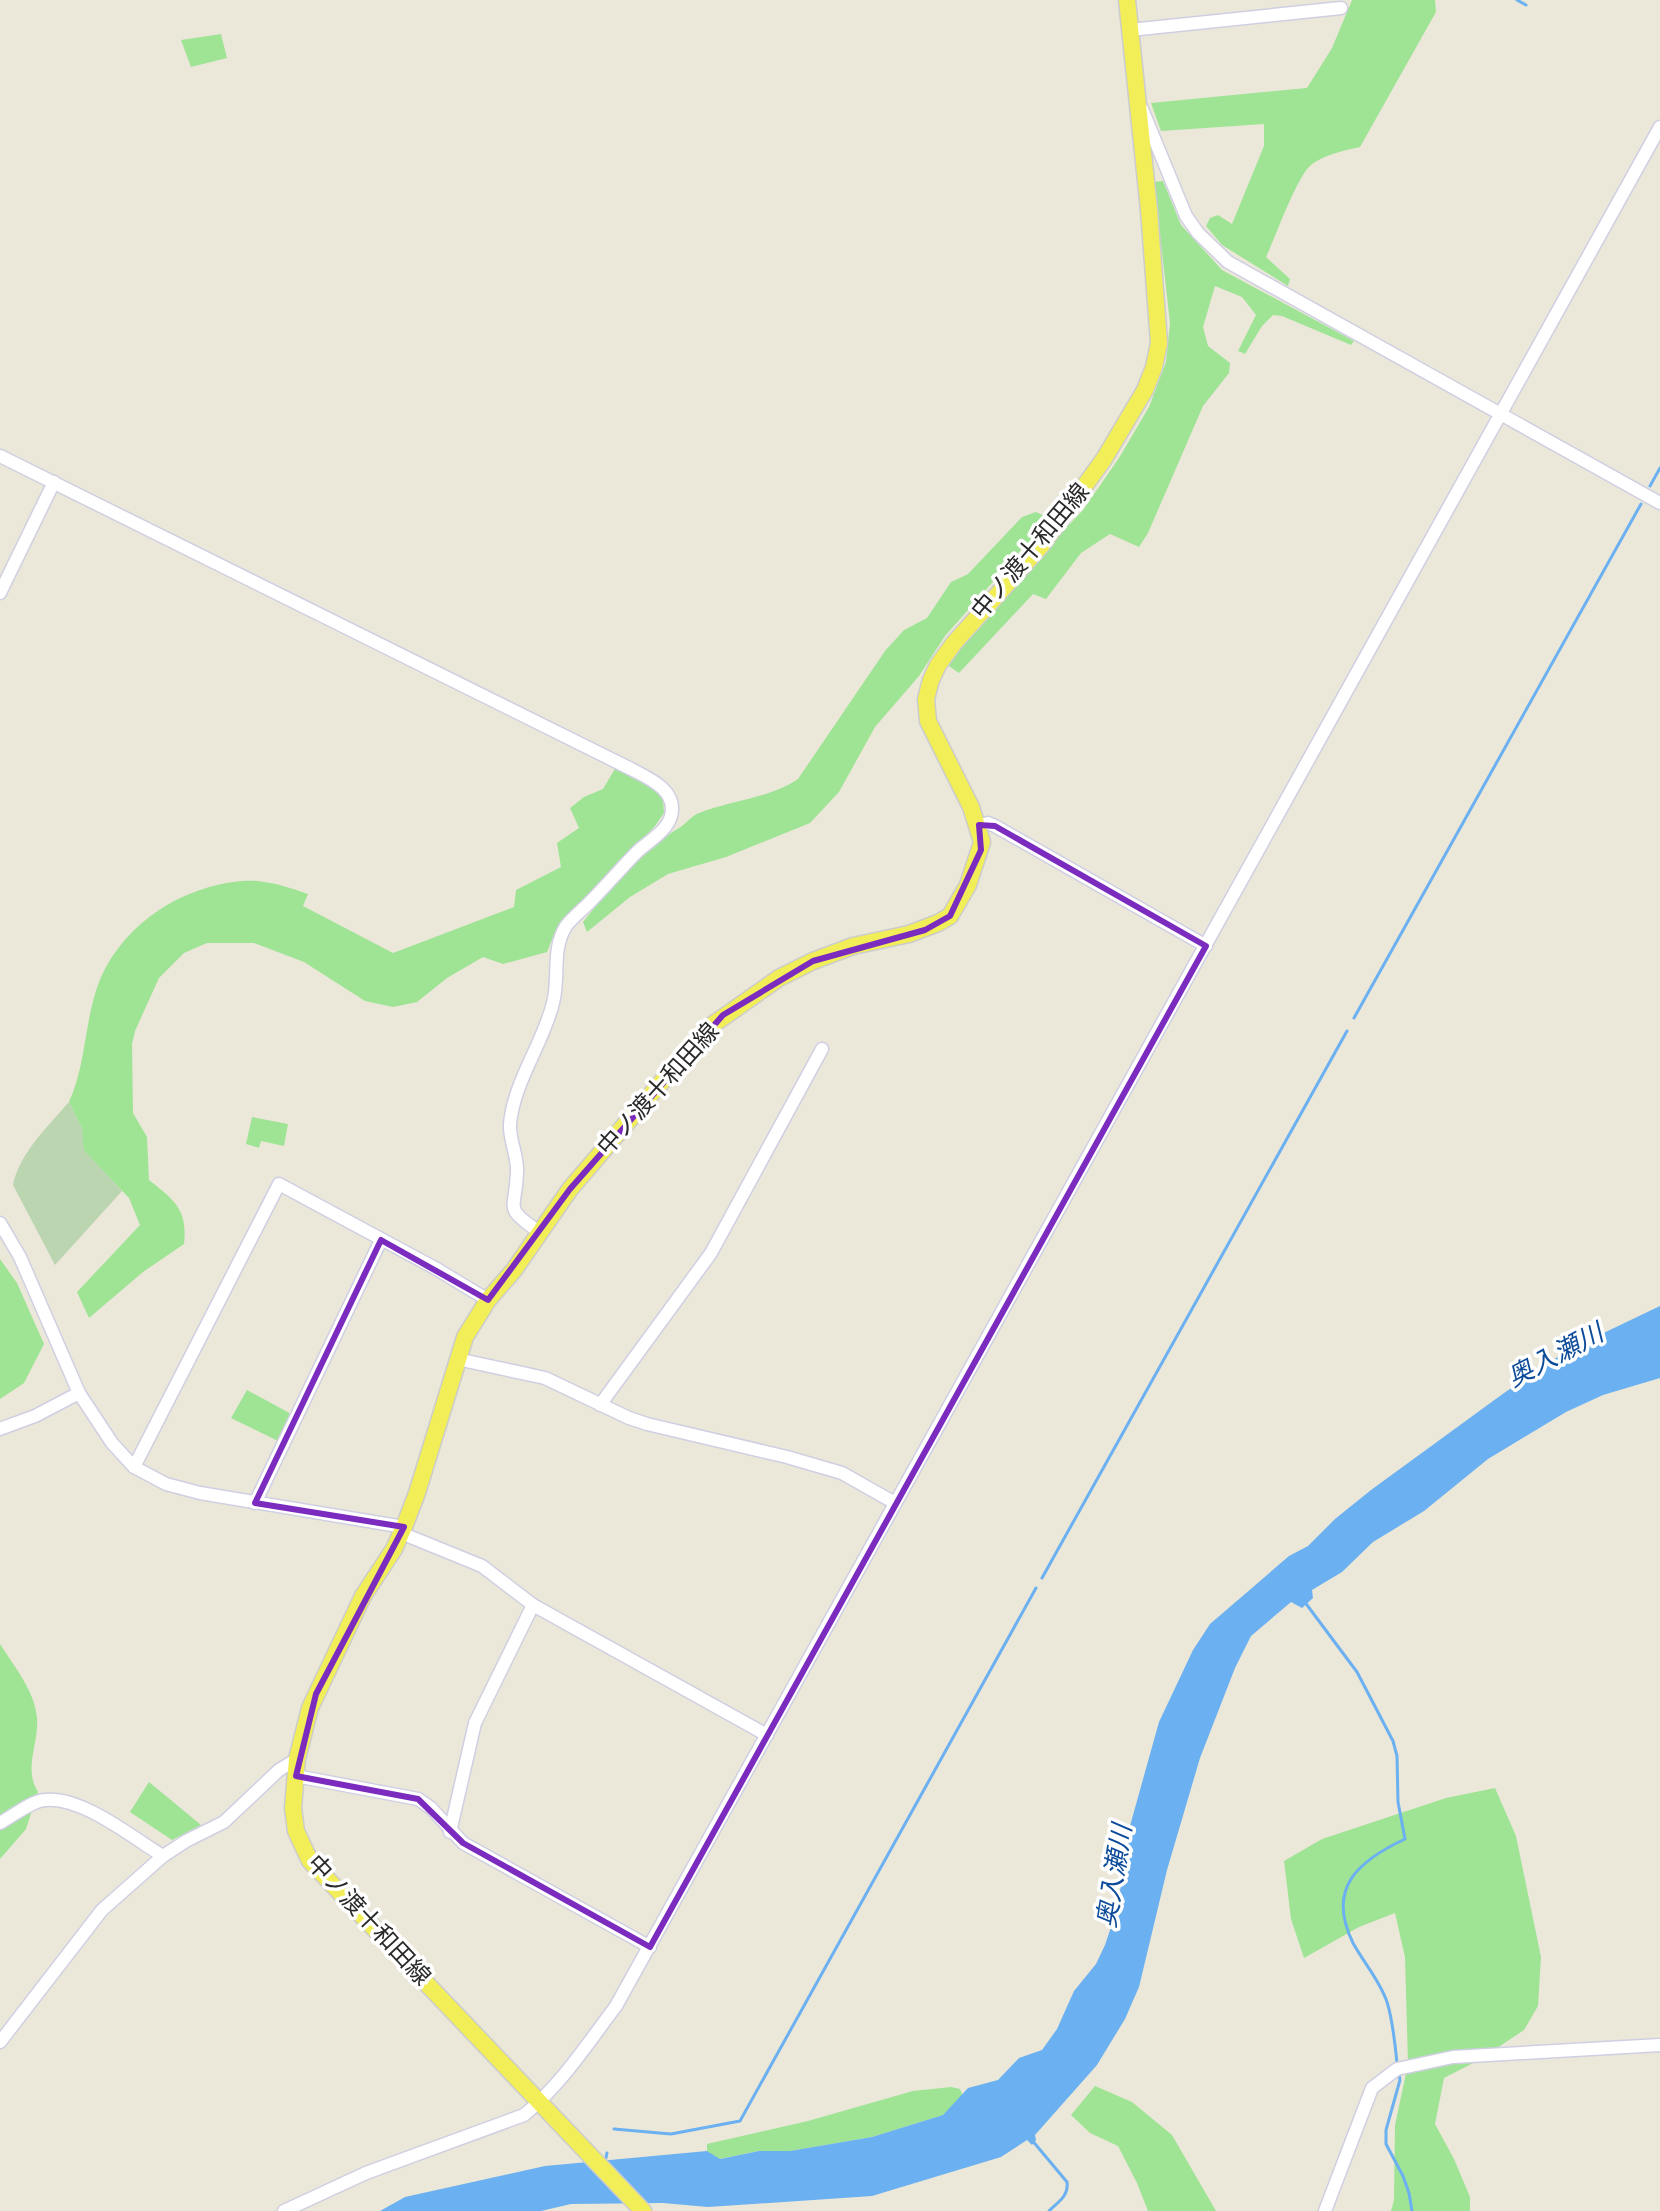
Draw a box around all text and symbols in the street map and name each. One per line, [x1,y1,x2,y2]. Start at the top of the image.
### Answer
street label: 中ノ渡十和田線 [962,475,1097,626]
street label: 中ノ渡十和田線 [588,1015,727,1163]
water label: 奥入瀬川 [1500,1312,1612,1396]
water label: 奥入瀬川 [1087,1819,1141,1930]
street label: 中ノ渡十和田線 [299,1846,439,1993]

